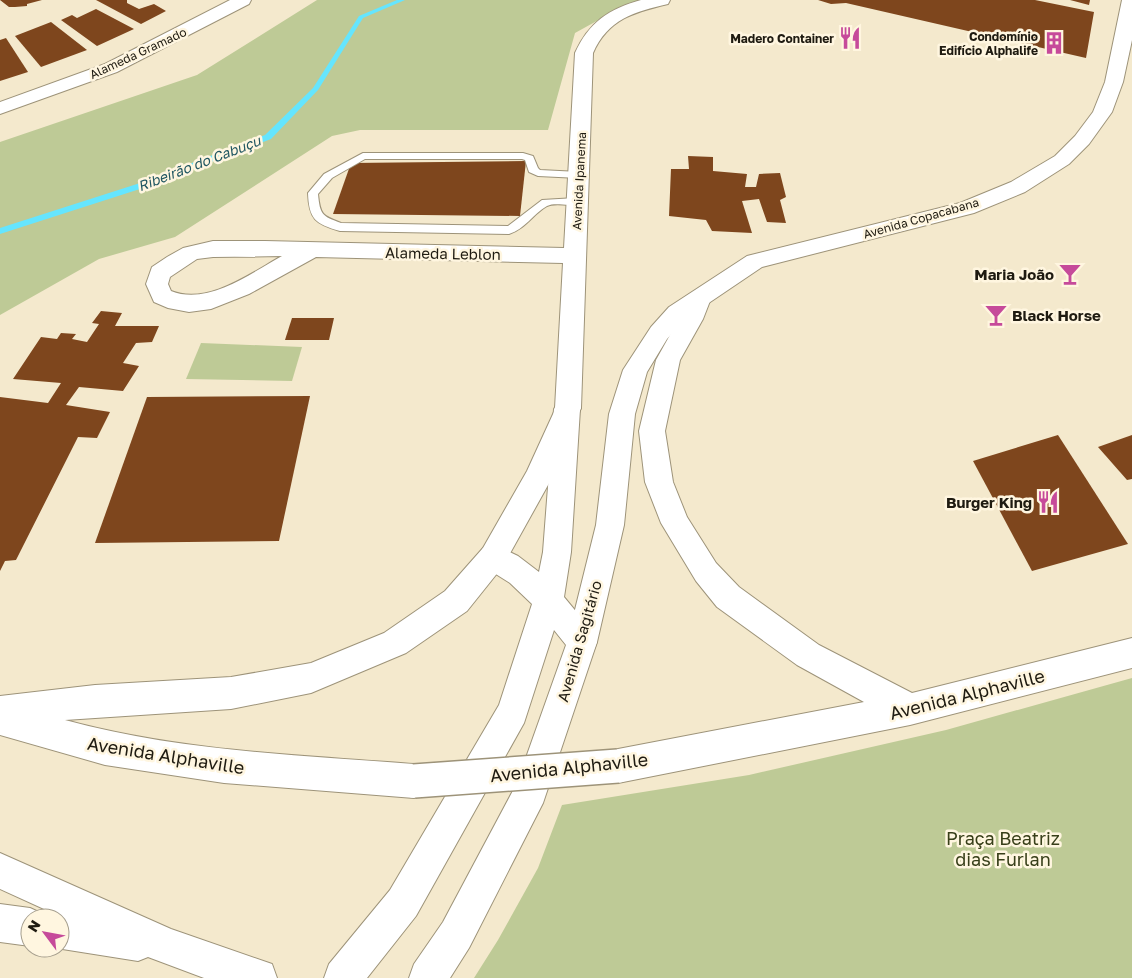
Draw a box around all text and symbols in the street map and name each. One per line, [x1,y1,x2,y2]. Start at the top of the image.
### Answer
street label: Alameda Gramado [87,24,189,82]
restaurant icon: Madero Container [837,25,863,51]
place label: Condomínio Edifício Alphalife [939,29,1038,58]
building icon: Condomínio Edifício Alphalife [1041,30,1067,56]
place label: Madero Container [730,31,834,46]
water label: Ribeirão do Cabuçu [135,131,264,194]
street label: Avenida Ipanema [569,132,589,230]
street label: Avenida Copacabana [861,194,981,242]
street label: Alameda Leblon [385,243,501,263]
bar icon: Maria João [1057,261,1083,287]
place label: Maria João [974,265,1054,283]
bar icon: Black Horse [983,302,1009,328]
place label: Black Horse [1012,306,1101,324]
restaurant icon: Burger King [1035,489,1061,515]
place label: Burger King [946,493,1032,511]
street label: Avenida Sagitário [553,578,605,704]
street label: Avenida Alphaville [887,664,1047,724]
street label: Avenida Alphaville [86,732,246,778]
street label: Avenida Alphaville [489,748,649,786]
park label: Praça Beatriz dias Furlan [946,827,1060,870]
north arrow [20,908,70,958]
text: N [24,917,44,935]

